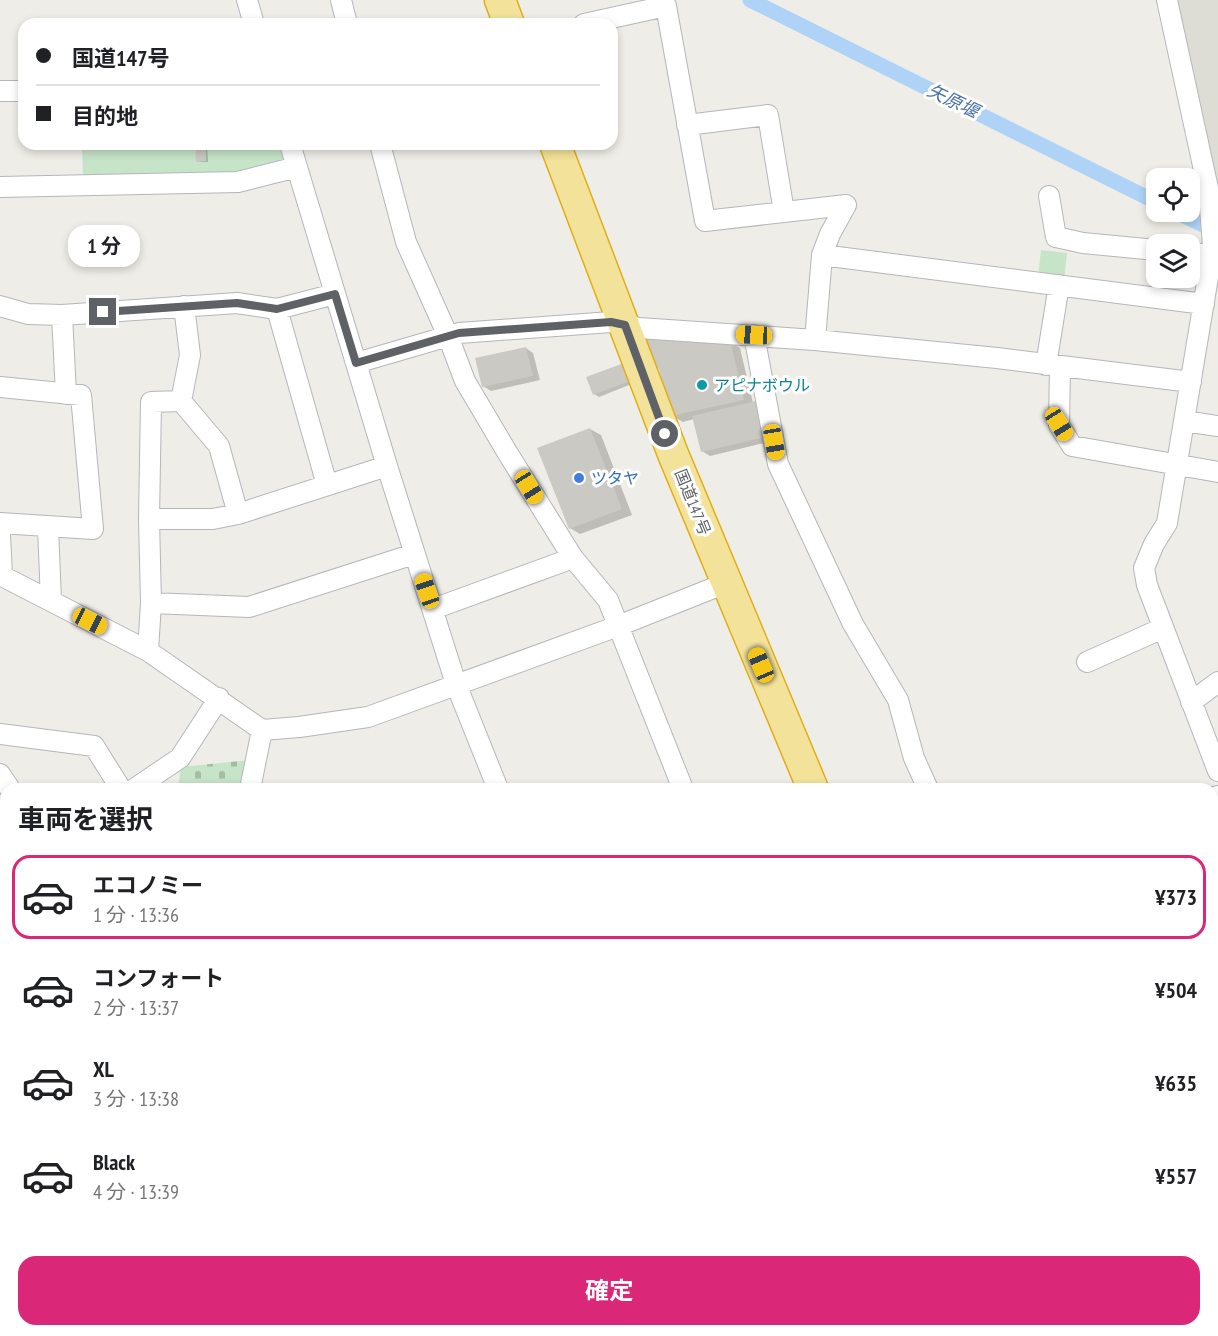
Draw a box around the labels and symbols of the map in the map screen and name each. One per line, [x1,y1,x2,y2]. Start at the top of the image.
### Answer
water label: 矢原堰 [924,78,985,124]
callout: 1 分 [67,225,139,267]
route end [89,298,116,325]
car [736,325,772,345]
place label: アピナボウル [714,375,810,395]
marker: アピナボウル [695,378,709,392]
car [1042,404,1076,444]
route start [651,420,678,447]
car [762,423,786,461]
street label: 国道147号 [671,466,715,538]
car [512,467,546,507]
place label: ツタヤ [591,468,639,488]
marker: ツタヤ [572,471,586,485]
car [413,571,441,611]
car [70,605,110,637]
car [746,645,776,685]

